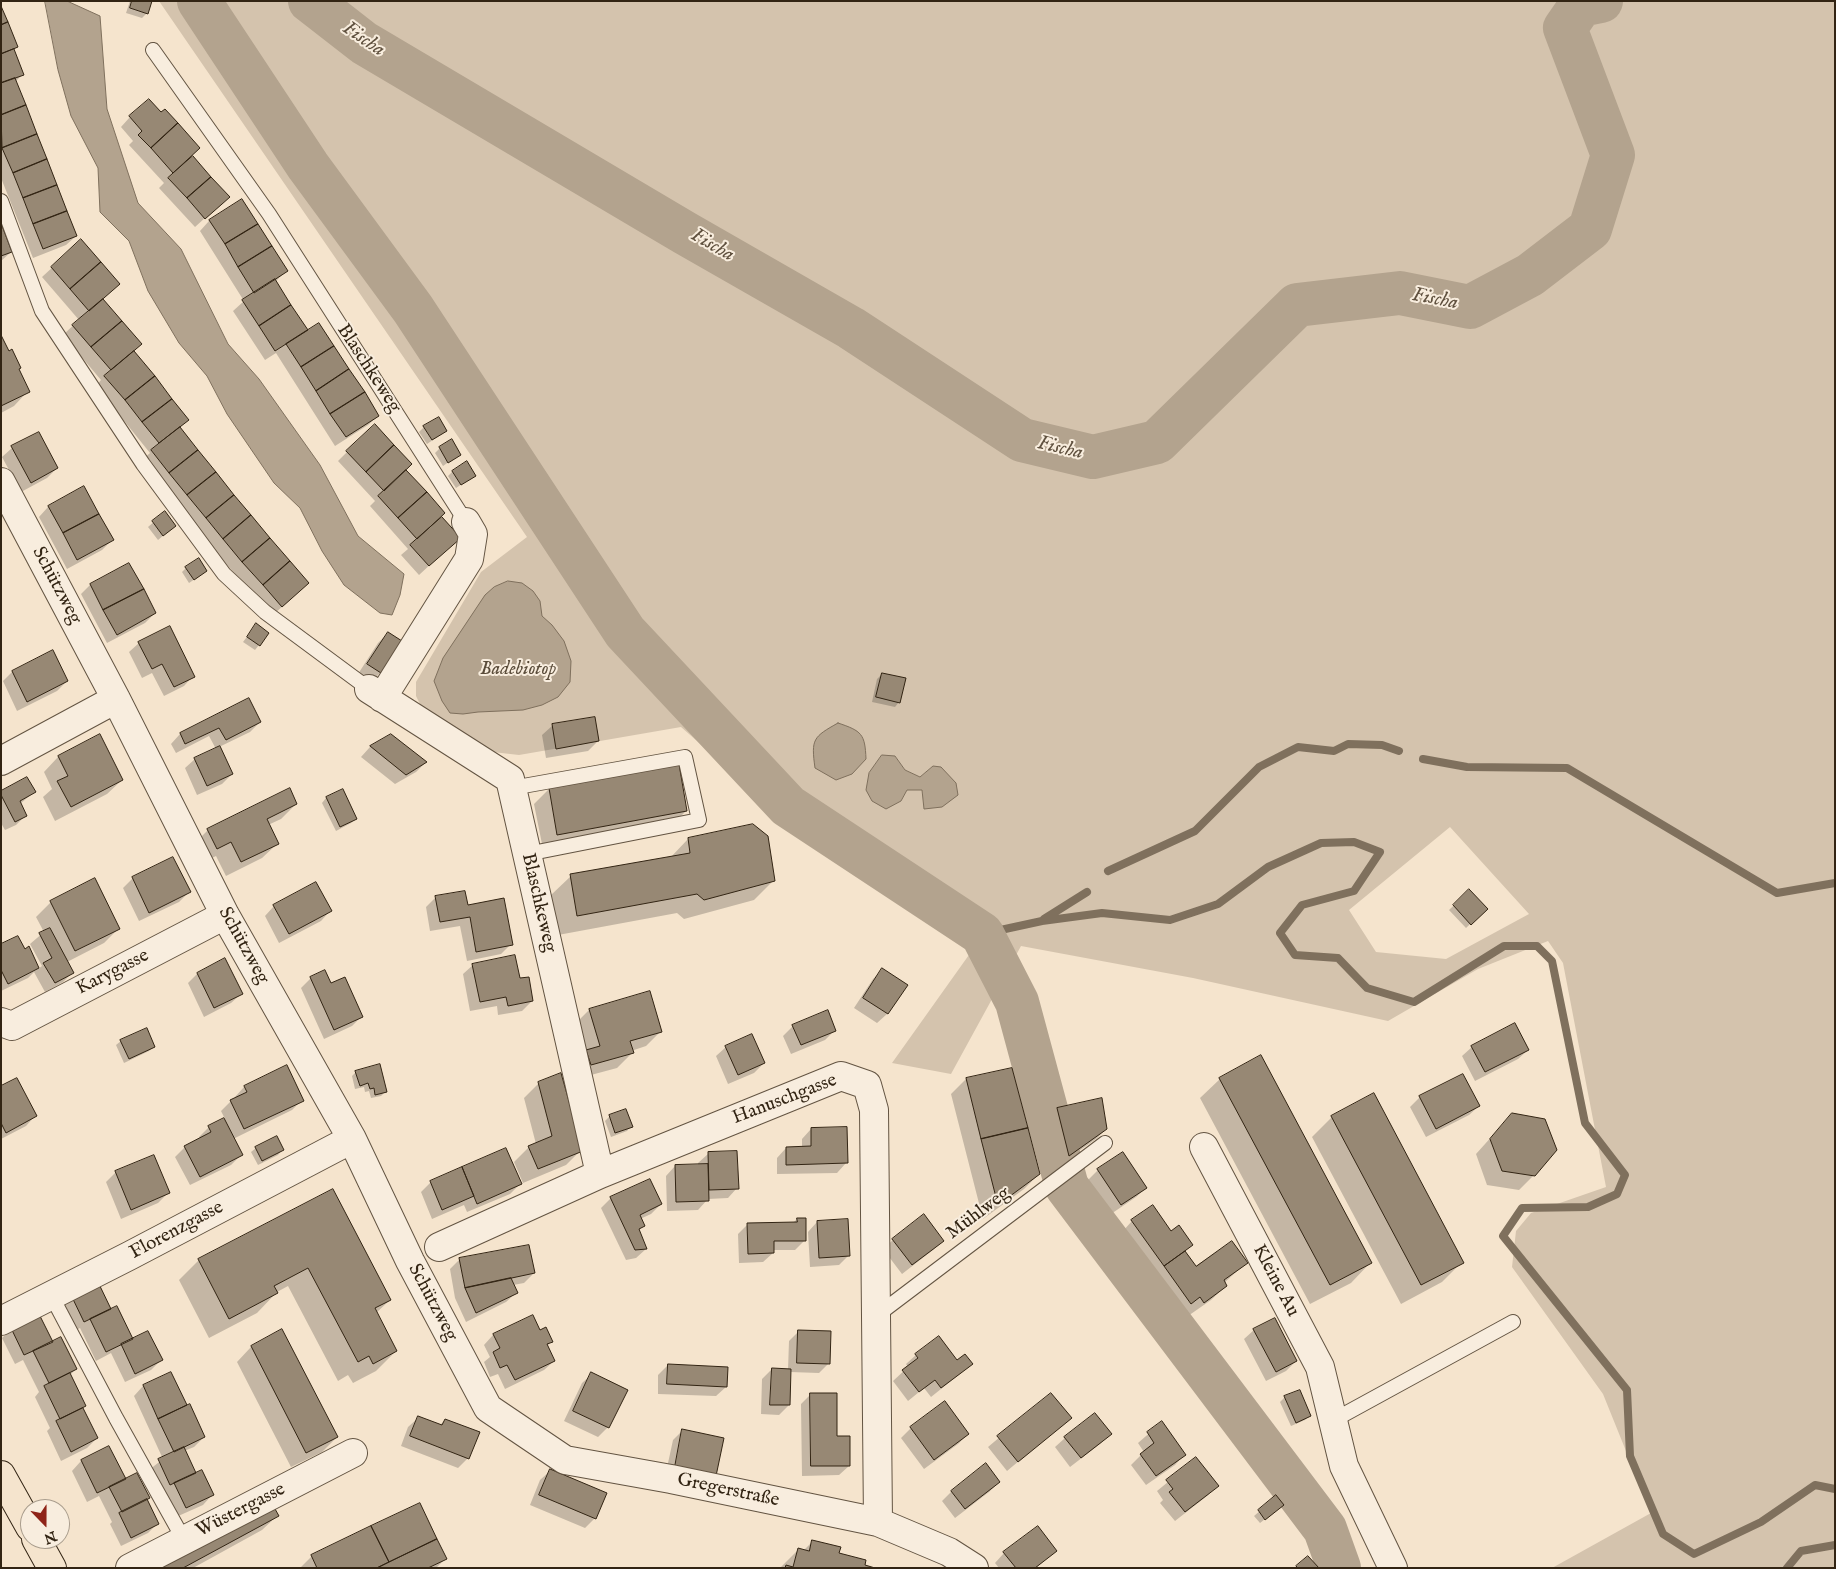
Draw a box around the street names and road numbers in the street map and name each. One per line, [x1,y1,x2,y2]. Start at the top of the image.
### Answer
street label: Blaschkeweg [331,320,405,418]
street label: Schützweg [26,543,86,629]
street label: Blaschkeweg [516,851,560,955]
street label: Schützweg [213,904,273,988]
street label: Karygasse [73,945,153,1001]
street label: Hanuschgasse [730,1070,840,1130]
street label: Mühlweg [943,1183,1015,1245]
street label: Florenzgasse [126,1197,228,1265]
street label: Kleine Au [1247,1241,1303,1321]
street label: Schützweg [402,1260,462,1346]
street label: Gregerstraße [675,1469,781,1513]
street label: Wüstergasse [192,1479,290,1543]

